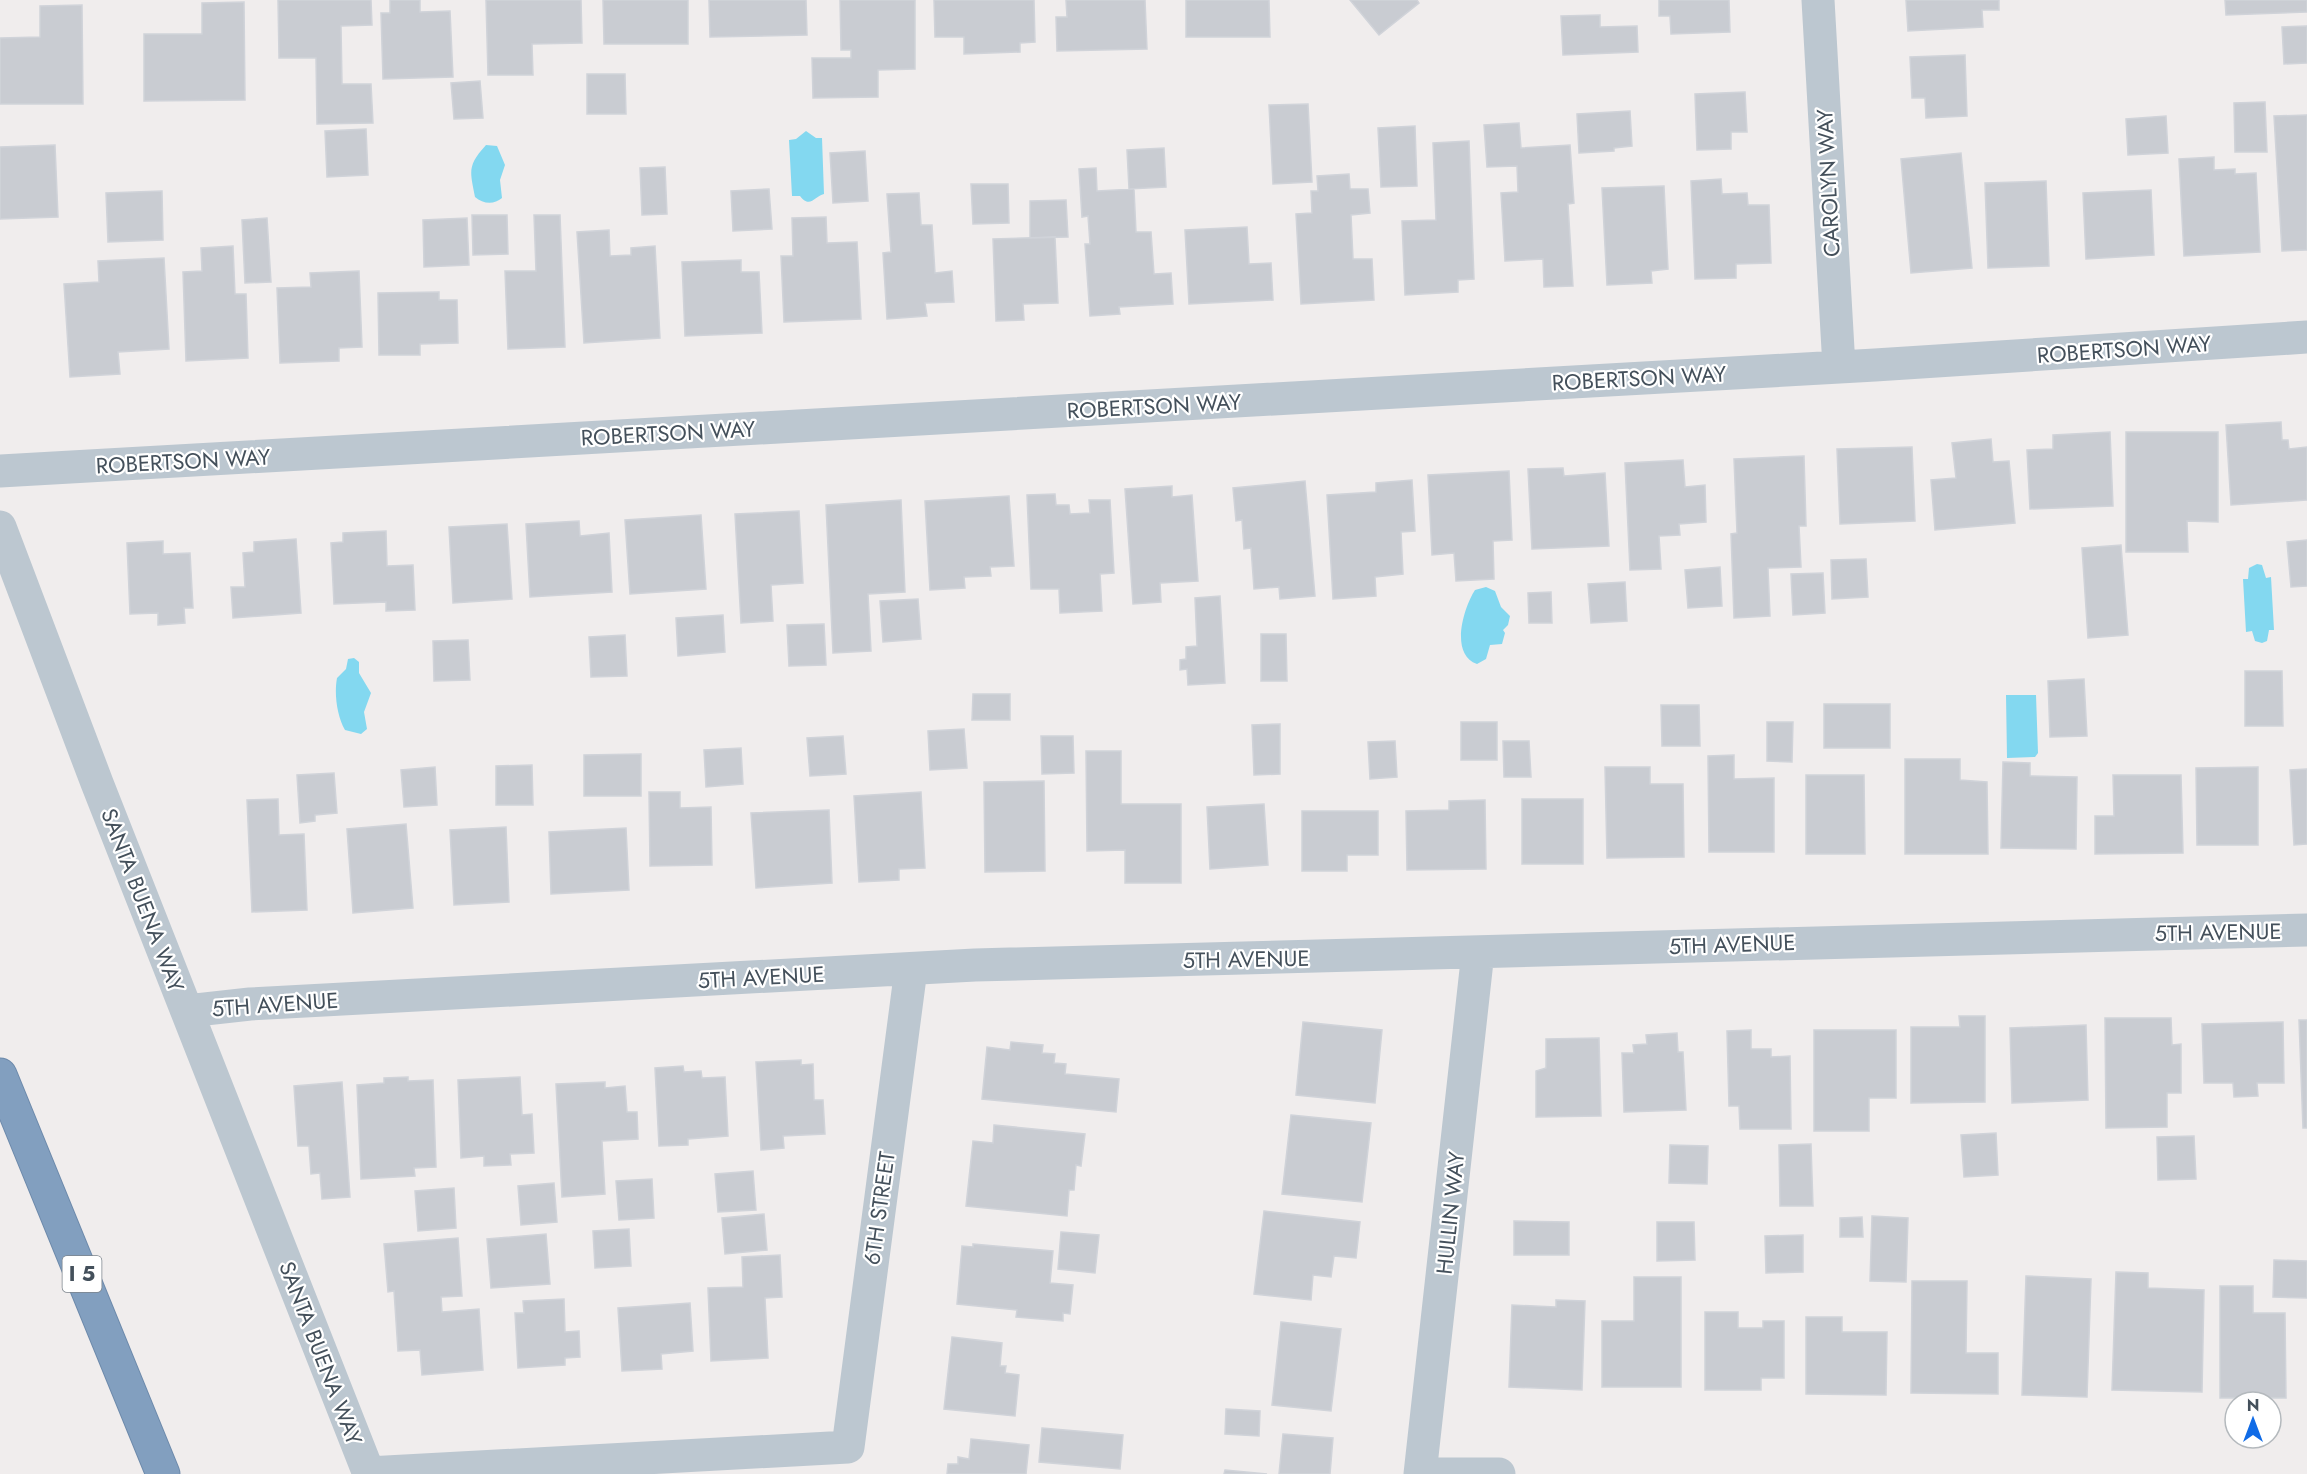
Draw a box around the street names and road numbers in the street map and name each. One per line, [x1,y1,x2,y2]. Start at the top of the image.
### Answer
street label: CAROLYN WAY [1808,108,1848,258]
street label: ROBERTSON WAY [2036,327,2213,371]
street label: ROBERTSON WAY [1551,357,1728,399]
street label: ROBERTSON WAY [1066,385,1243,427]
street label: ROBERTSON WAY [580,412,757,454]
street label: ROBERTSON WAY [95,440,272,482]
street label: SANTA BUENA WAY [93,804,193,997]
street label: 5TH AVENUE [2154,915,2282,949]
street label: 5TH AVENUE [1668,926,1796,962]
street label: 5TH AVENUE [1182,942,1310,976]
street label: 5TH AVENUE [697,958,825,996]
street label: 5TH AVENUE [211,984,339,1024]
street label: 6TH STREET [855,1148,903,1267]
street label: HULLIN WAY [1428,1149,1472,1276]
road number: I 5 [62,1256,101,1292]
street label: SANTA BUENA WAY [271,1257,371,1450]

